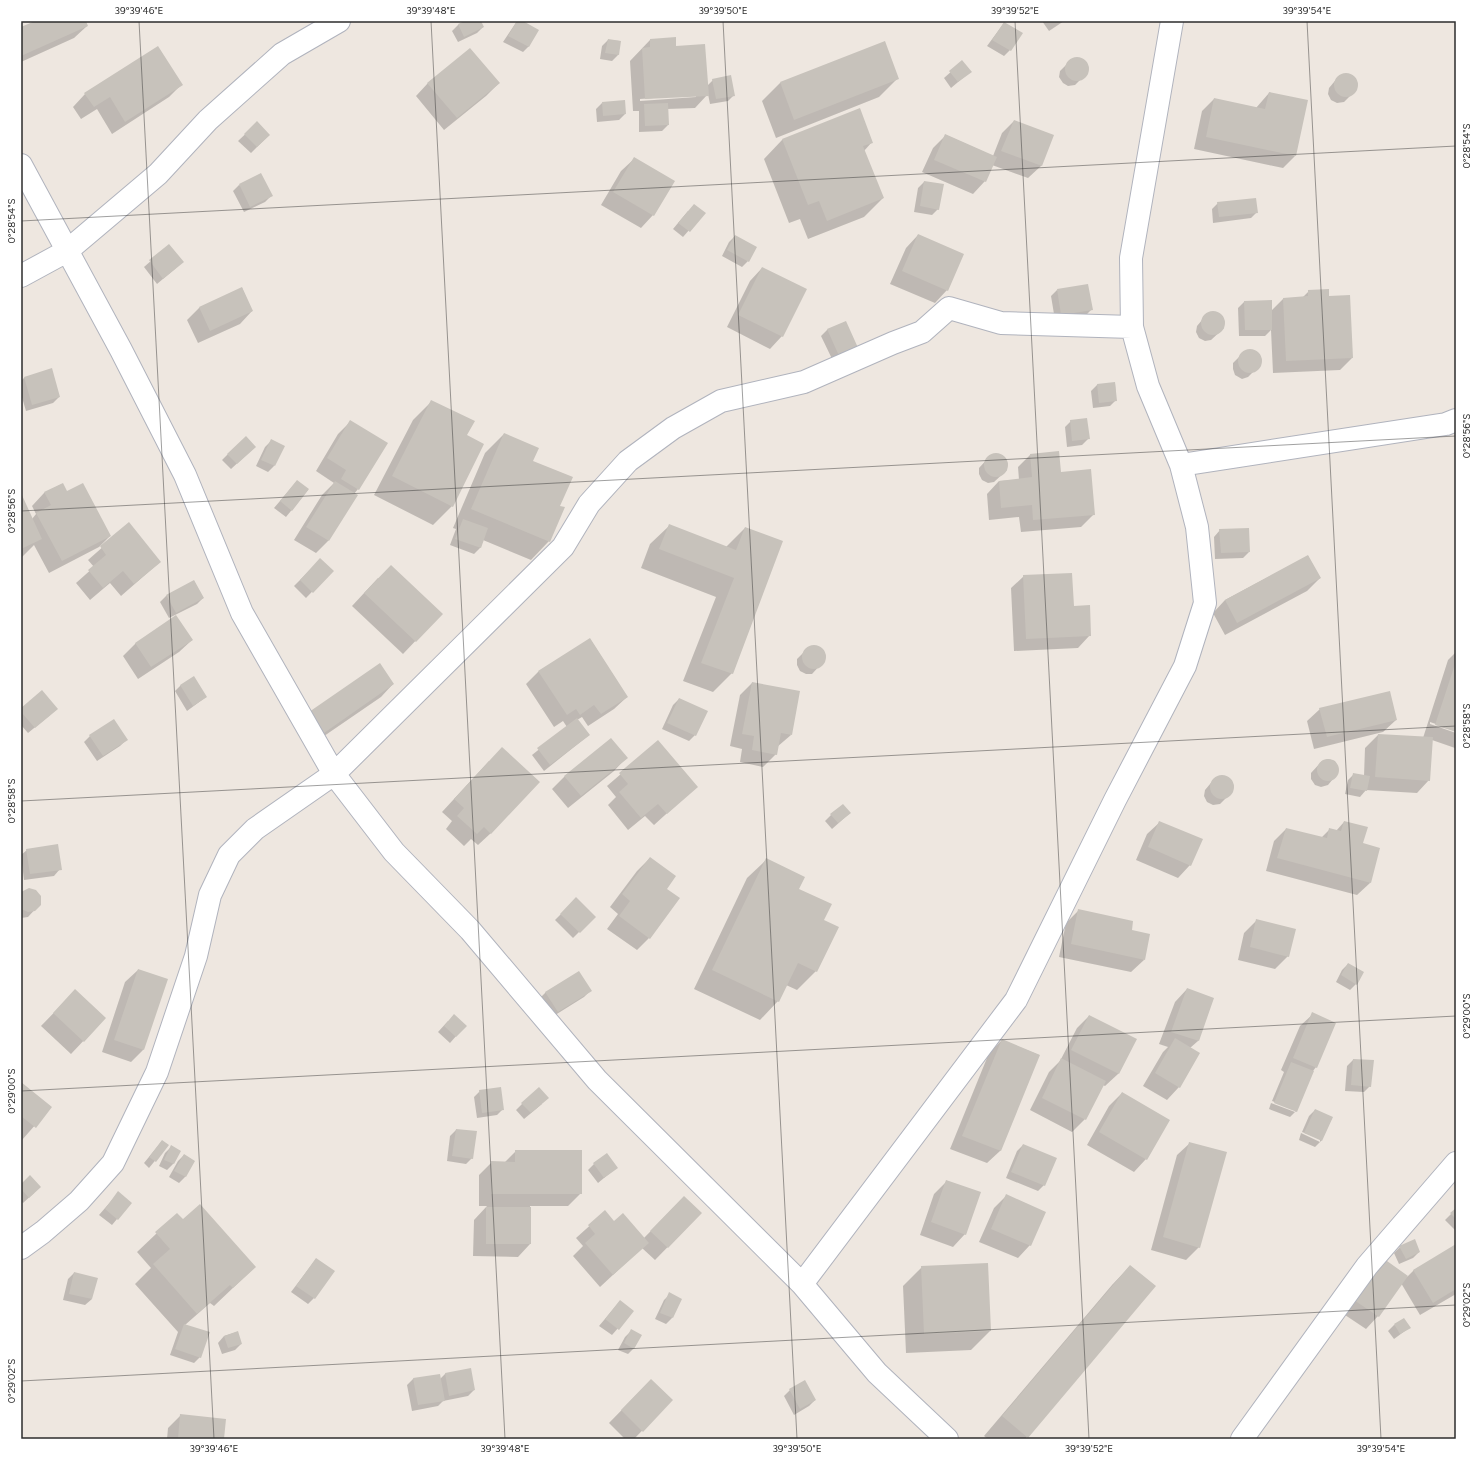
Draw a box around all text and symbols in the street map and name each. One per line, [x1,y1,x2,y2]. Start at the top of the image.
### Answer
text: 39°39'46"E [115,4,164,17]
text: 39°39'48"E [406,4,456,17]
text: 39°39'50"E [698,4,748,17]
text: 39°39'52"E [991,4,1039,17]
text: 39°39'54"E [1283,4,1332,17]
text: 0°28'54"S [1460,123,1473,169]
text: 0°28'54"S [5,198,18,244]
text: 0°28'56"S [1460,414,1473,458]
text: 0°28'56"S [5,489,18,533]
text: 0°28'58"S [1460,703,1473,749]
text: 0°28'58"S [5,778,18,824]
text: 0°29'00"S [1460,993,1473,1039]
text: 0°29'00"S [5,1068,18,1114]
text: 0°29'02"S [1460,1283,1473,1327]
text: 0°29'02"S [5,1359,18,1403]
text: 39°39'46"E [190,1442,239,1455]
text: 39°39'48"E [480,1442,530,1455]
text: 39°39'50"E [772,1442,822,1455]
text: 39°39'52"E [1065,1442,1113,1455]
text: 39°39'54"E [1357,1442,1406,1455]

